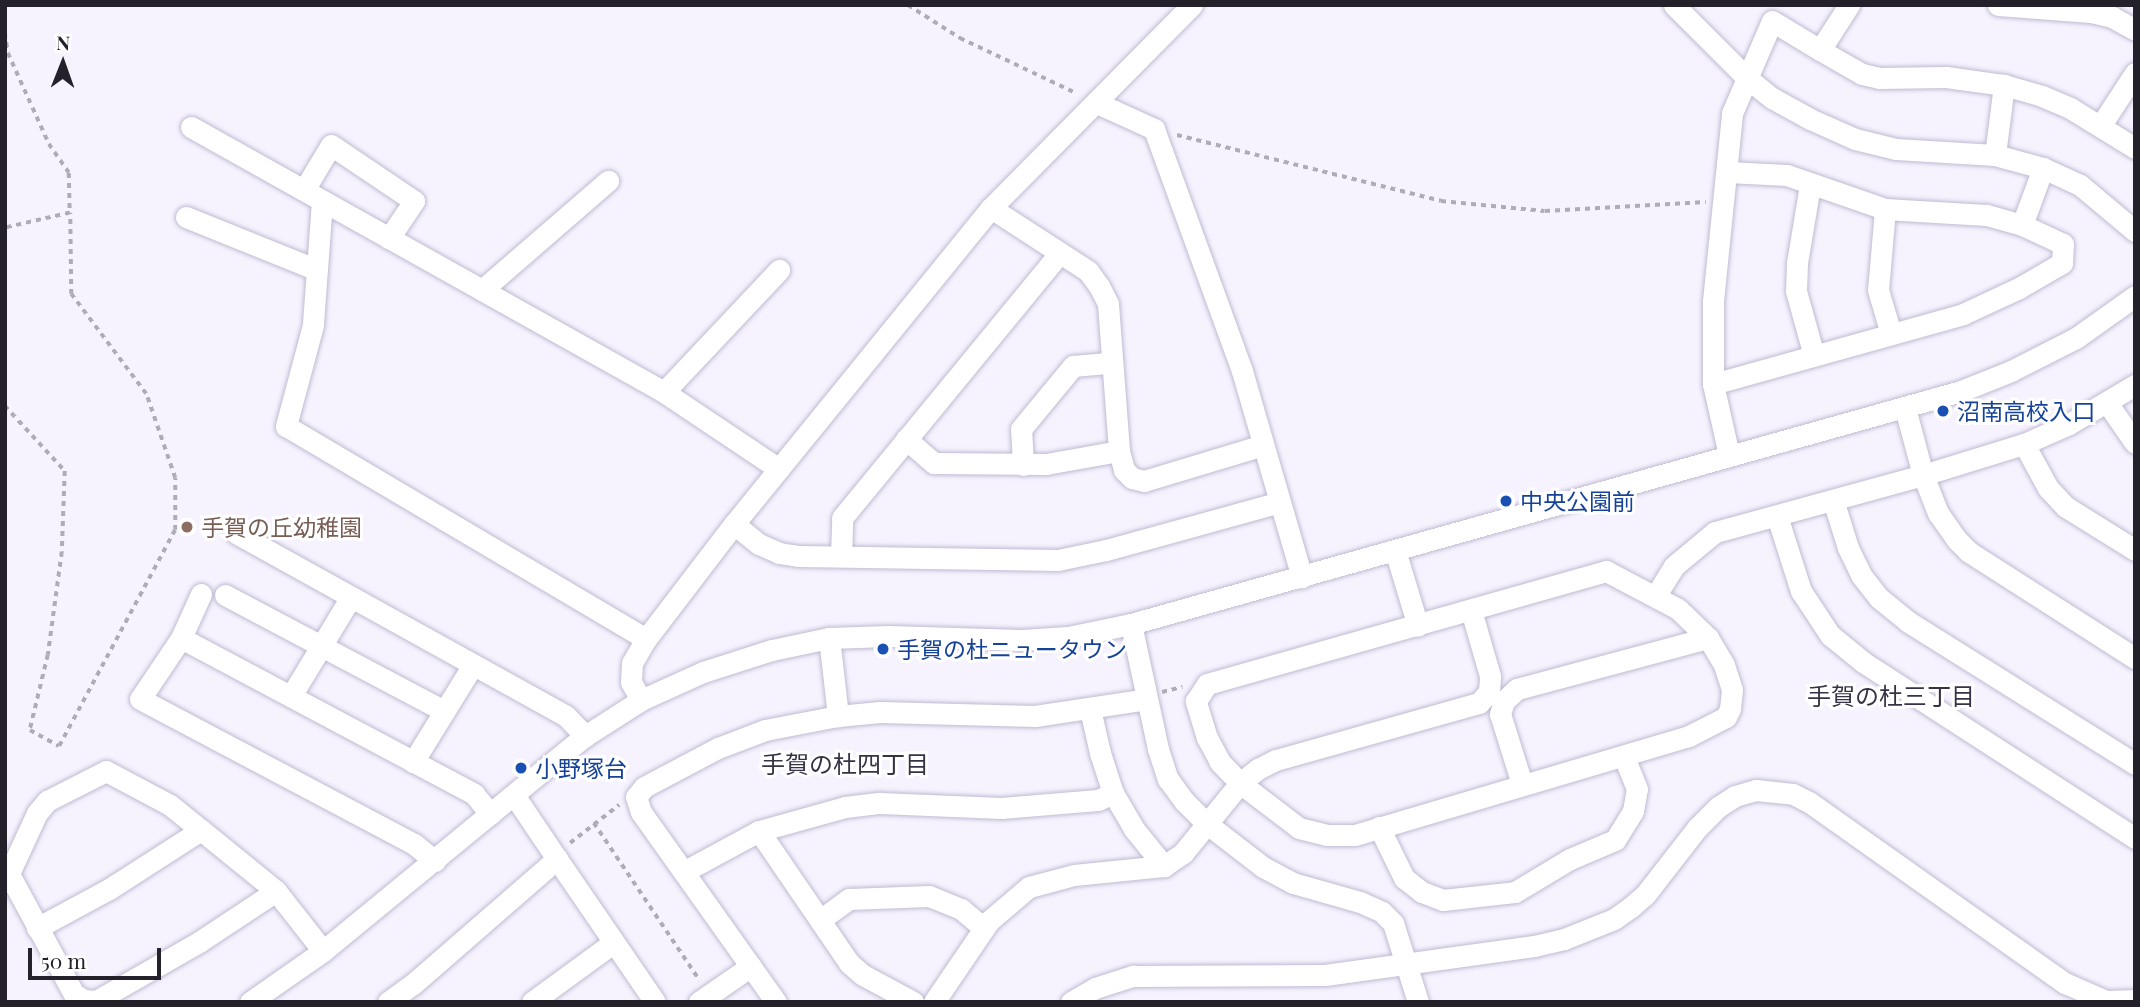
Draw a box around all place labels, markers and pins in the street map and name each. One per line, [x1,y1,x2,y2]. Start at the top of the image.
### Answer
place label: 沼南高校入口 [1957,397,2095,425]
marker: 沼南高校入口 [1935,403,1951,419]
place label: 中央公園前 [1520,487,1635,515]
marker: 中央公園前 [1498,493,1514,509]
place label: 手賀の丘幼稚園 [201,513,362,541]
marker: 手賀の丘幼稚園 [179,519,195,535]
place label: 手賀の杜ニュータウン [897,635,1127,663]
marker: 手賀の杜ニュータウン [875,641,891,657]
place label: 小野塚台 [535,754,627,782]
marker: 小野塚台 [513,760,529,776]

